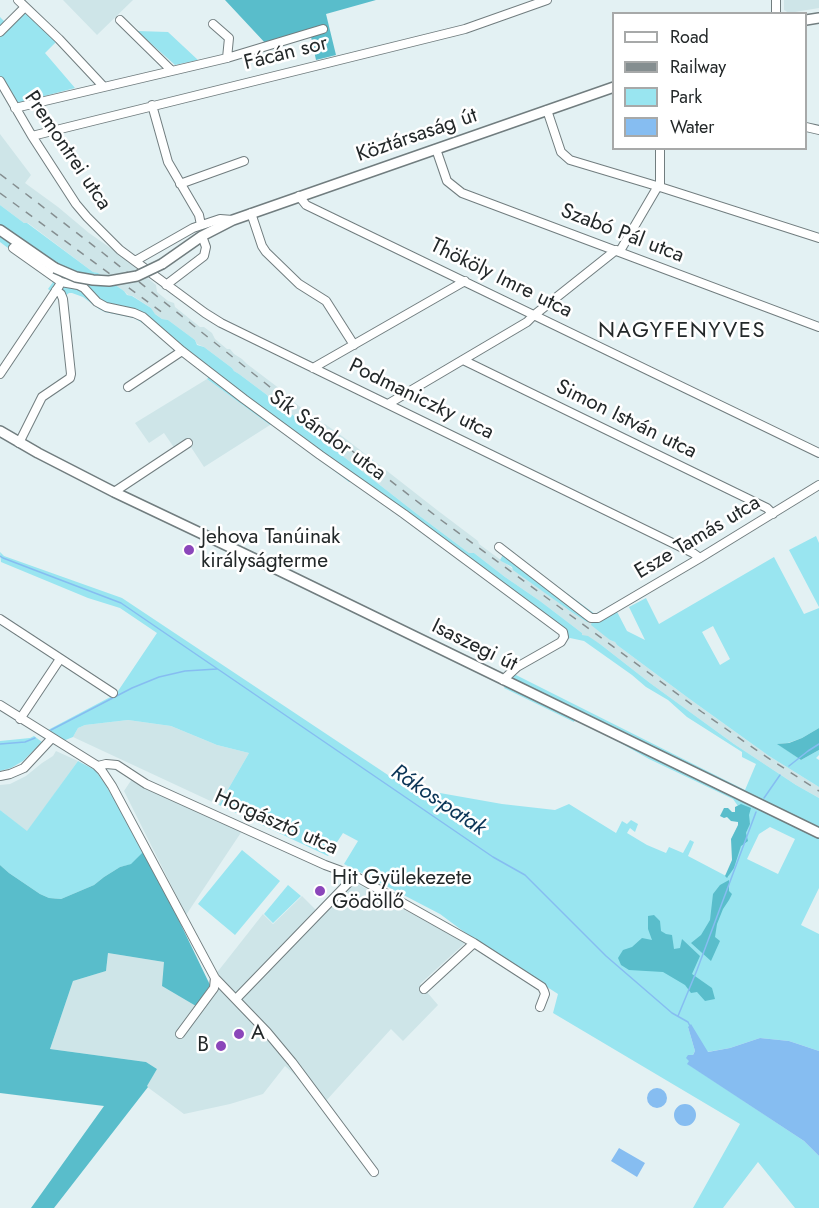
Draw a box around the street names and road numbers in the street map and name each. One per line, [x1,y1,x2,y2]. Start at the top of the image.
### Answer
street label: Fácán sor [242,31,330,77]
street label: Premontrei utca [18,87,116,215]
street label: Köztársaság út [353,104,481,168]
street label: Szabó Pál utca [557,199,687,269]
street label: Thököly Imre utca [426,234,576,324]
street label: Podmaniczky utca [344,354,498,446]
street label: Simon István utca [551,375,701,465]
street label: Sík Sándor utca [264,385,390,487]
street label: Esze Tamás utca [631,491,765,585]
street label: Isaszegi út [427,614,521,678]
street label: Horgásztó utca [210,785,342,861]

